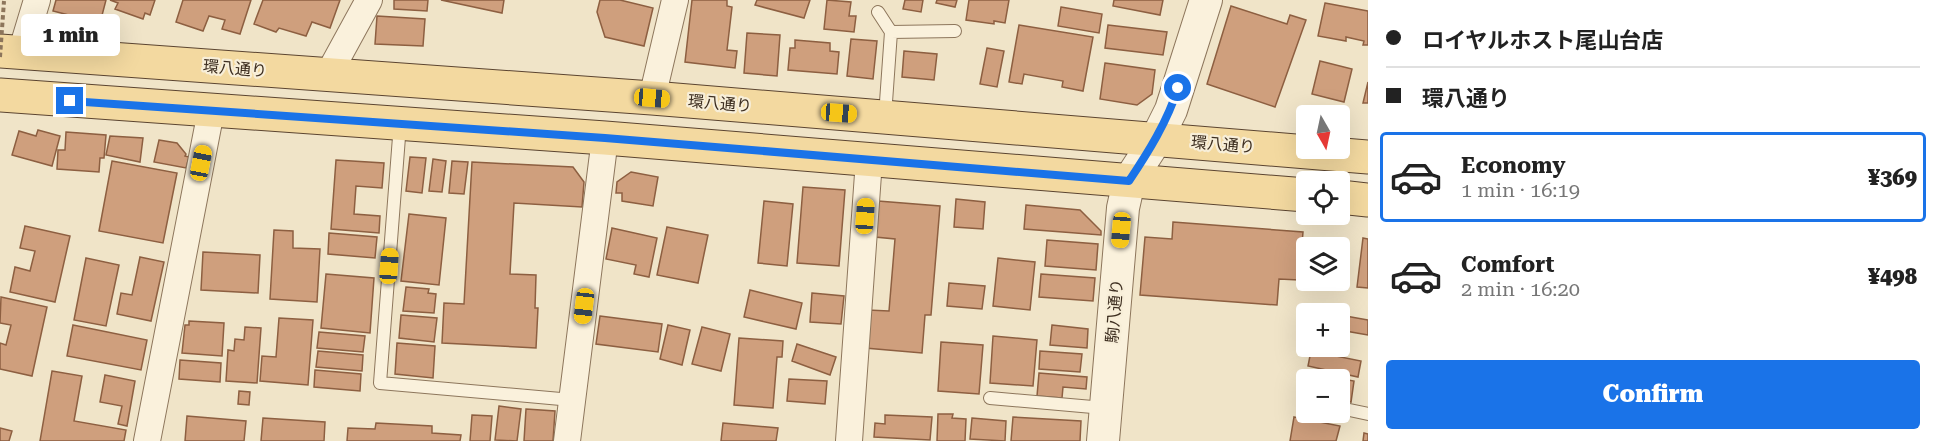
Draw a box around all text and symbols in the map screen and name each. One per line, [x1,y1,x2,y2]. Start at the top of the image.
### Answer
callout: 1 min [20,14,119,56]
text: 1 min [42,23,99,47]
text: ロイヤルホスト尾山台店 [1422,28,1663,53]
street label: 環八通り [202,56,268,81]
route start [1164,74,1191,101]
text: 環八通り [1422,86,1510,111]
route end [56,87,83,114]
car [633,87,671,109]
street label: 環八通り [687,91,753,116]
car [820,103,858,123]
north arrow [1296,105,1350,159]
map controls [1296,105,1350,423]
street label: 環八通り [1190,132,1256,157]
car [189,144,213,182]
icon: car [1389,150,1443,204]
text: Economy [1461,153,1565,178]
text: ¥369 [1868,165,1917,190]
button: locate [1296,171,1350,225]
text: 1 min · 16:19 [1461,178,1580,202]
car [855,197,875,235]
car [1110,211,1132,249]
button: layers [1296,237,1350,291]
car [379,247,399,285]
icon: car [1389,249,1443,303]
text: Comfort [1461,252,1554,277]
text: ¥498 [1868,264,1917,289]
text: 2 min · 16:20 [1461,277,1580,301]
street label: 駒八通り [1102,278,1127,344]
car [573,287,595,325]
button: + [1296,303,1350,357]
button: Confirm [1386,360,1920,429]
button: − [1296,369,1350,423]

